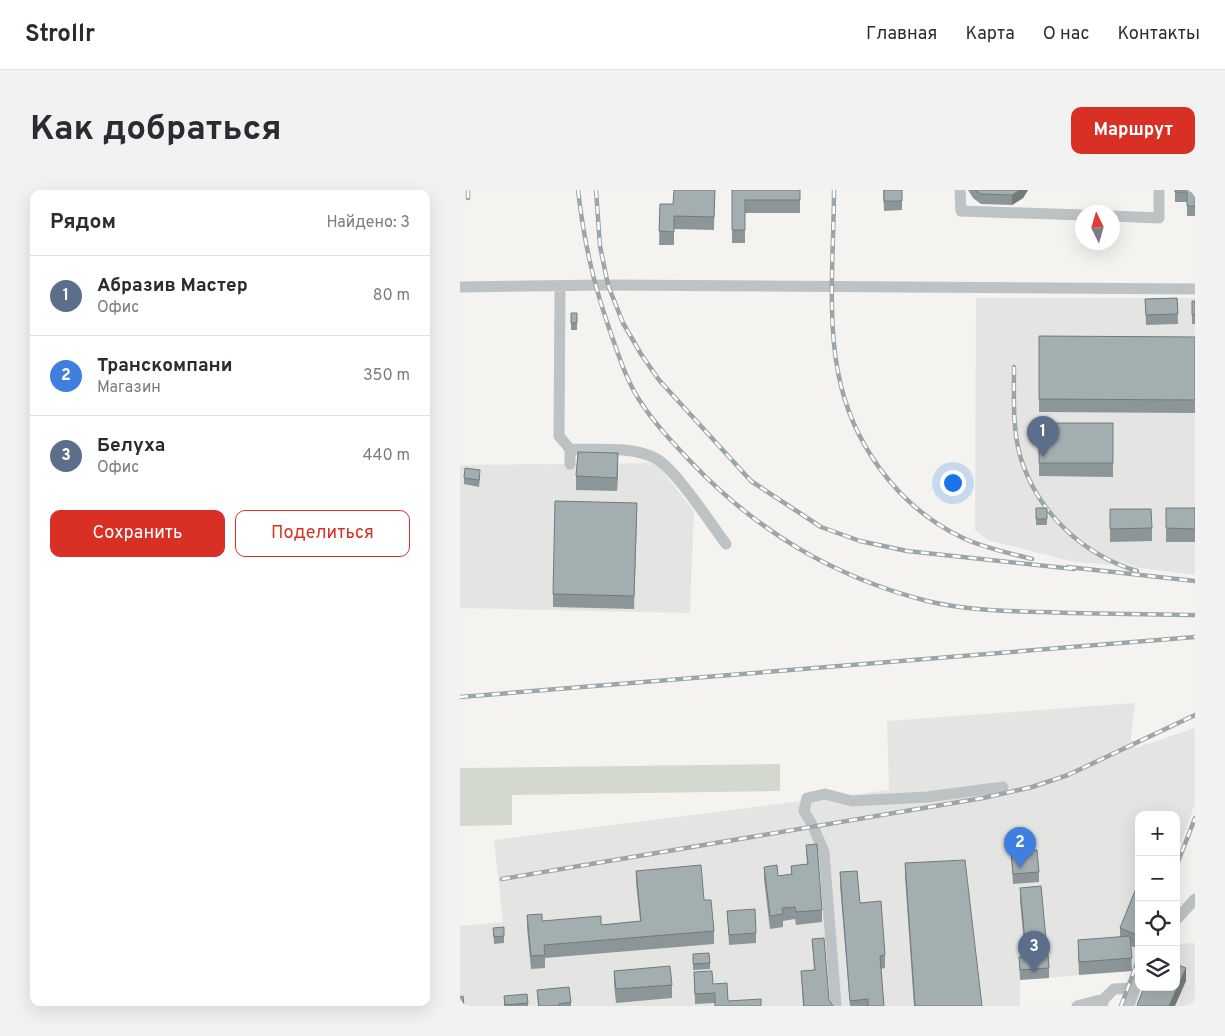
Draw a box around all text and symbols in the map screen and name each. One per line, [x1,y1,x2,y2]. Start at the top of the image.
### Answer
text: Strollr [25,20,95,50]
text: Главная [866,23,937,46]
text: Карта [965,23,1015,46]
text: О нас [1043,23,1089,46]
text: Контакты [1117,23,1200,46]
button: Маршрут [1071,107,1195,154]
text: Как добраться [30,108,282,152]
north arrow [1075,205,1120,250]
text: Рядом [50,209,116,236]
text: Найдено: 3 [326,213,410,233]
text: Абразив Мастер [97,274,248,298]
text: 1 [63,286,69,306]
text: 80 m [373,286,410,306]
text: Офис [97,298,139,318]
text: Транскомпани [97,354,232,378]
text: 2 [61,366,71,386]
text: 350 m [363,366,410,386]
text: Магазин [97,378,161,398]
pin: 1 [1027,416,1059,457]
text: Белуха [97,434,165,458]
text: 3 [61,446,71,466]
text: 440 m [363,446,410,466]
text: Офис [97,458,139,478]
your location [940,470,966,496]
button: Сохранить [50,510,225,557]
button: Поделиться [235,510,410,557]
map controls [1135,811,1180,991]
button: + [1135,811,1180,856]
pin: 2 [1004,827,1036,868]
button: − [1135,856,1180,901]
button: locate [1135,901,1180,946]
pin: 3 [1018,931,1050,972]
button: layers [1135,946,1180,991]

